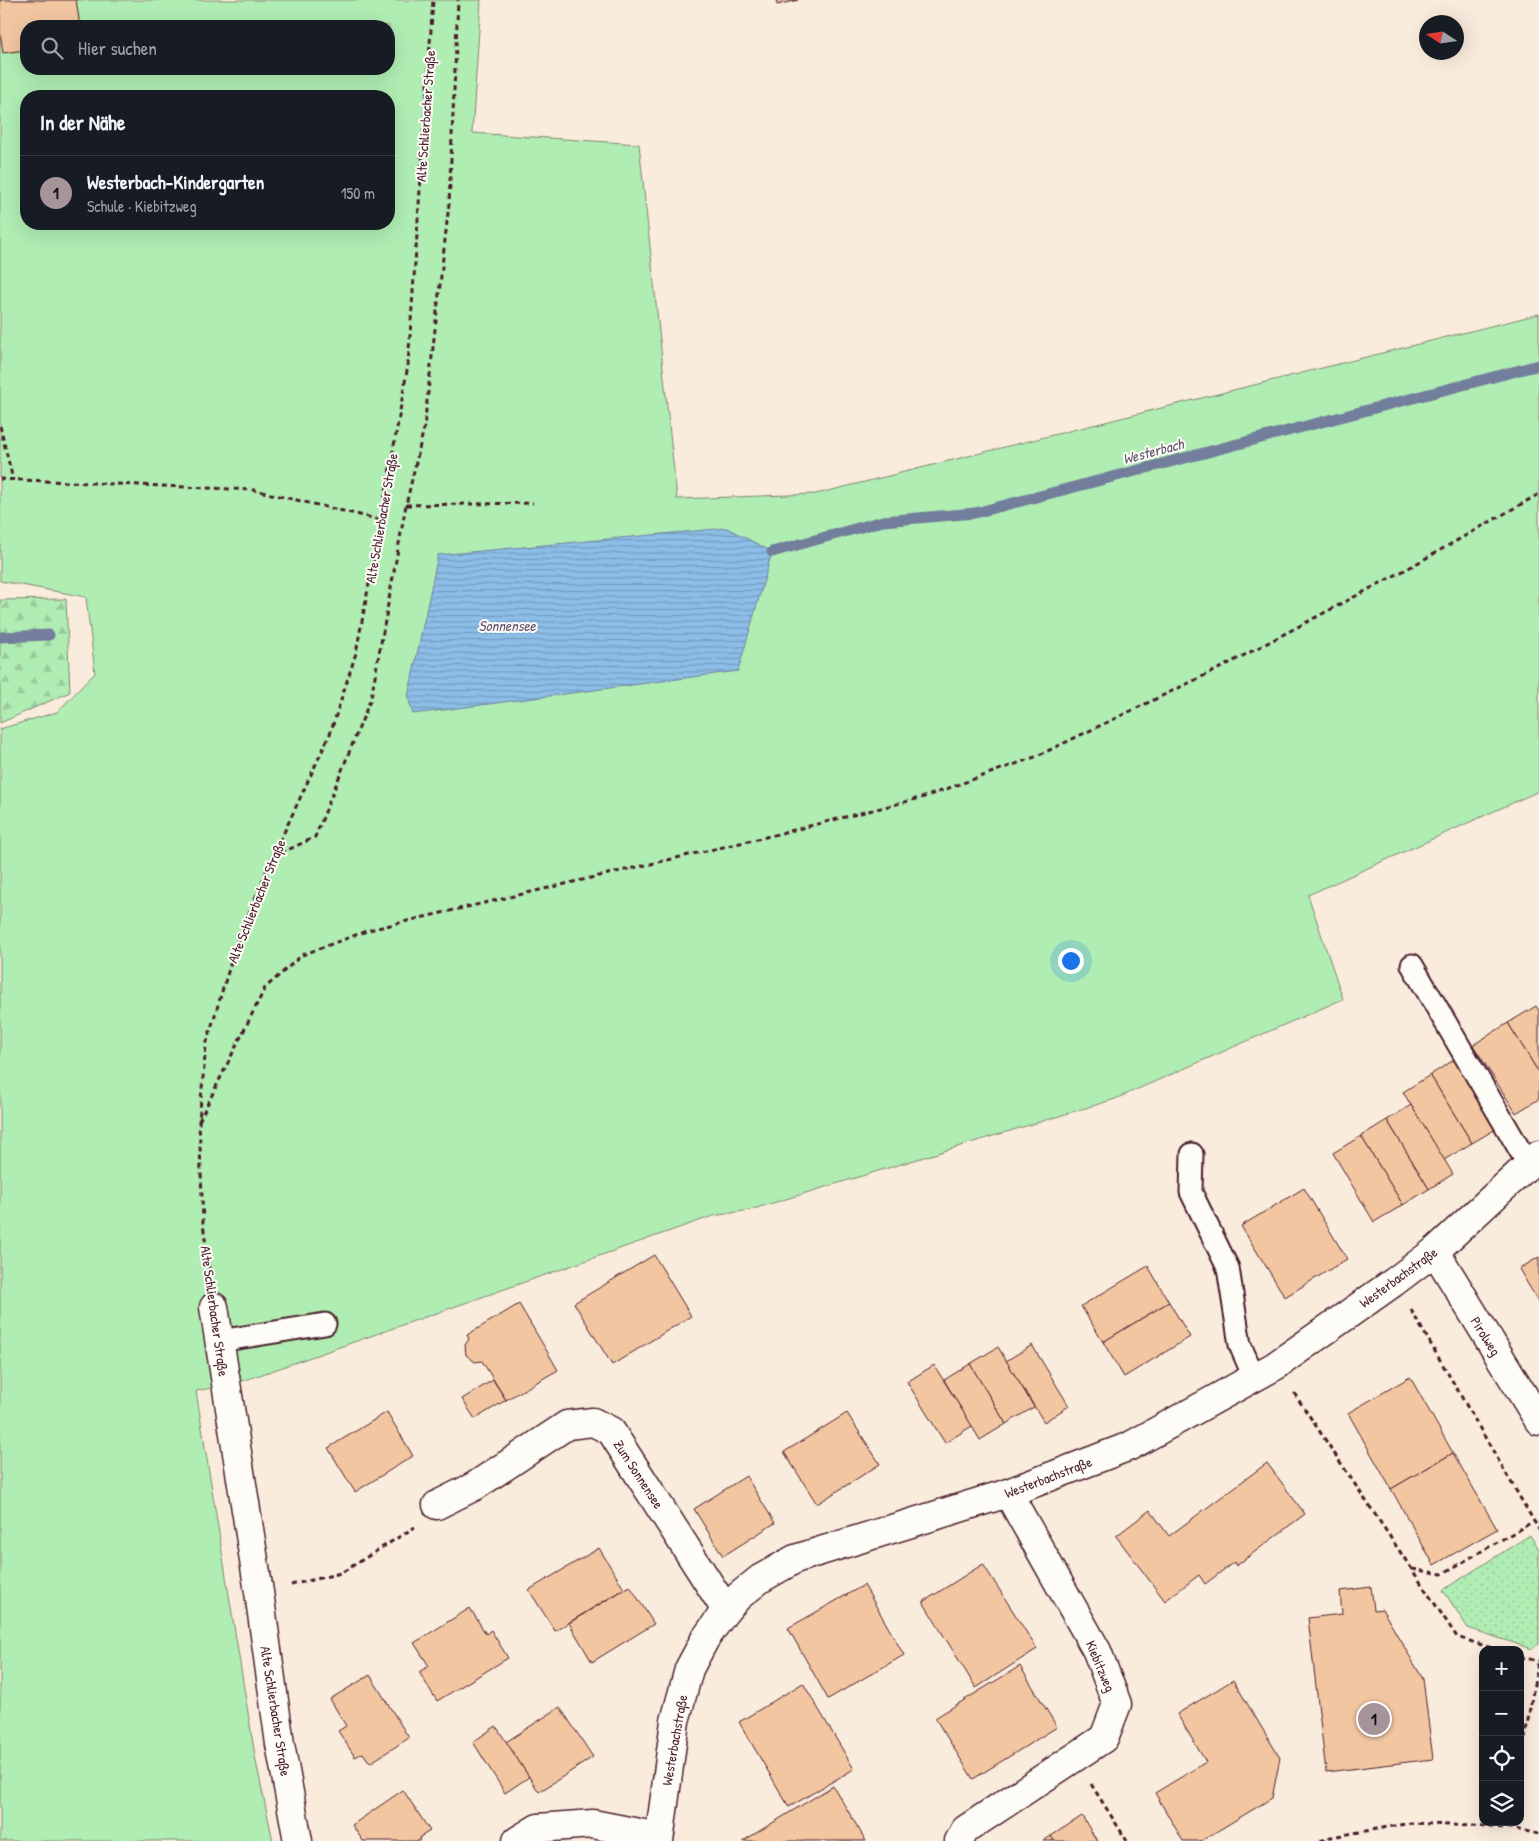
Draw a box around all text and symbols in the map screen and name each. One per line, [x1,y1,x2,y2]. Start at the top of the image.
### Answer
north arrow [1419,15,1464,60]
search box [20,20,395,75]
icon: search [38,34,66,62]
text: Hier suchen [78,35,157,61]
street label: Alte Schlierbacher Straße [411,49,440,182]
text: In der Nähe [40,108,125,137]
text: Westerbach-Kindergarten [87,169,264,195]
text: 1 [53,182,59,204]
text: 150 m [341,182,375,204]
text: Schule · Kiebitzweg [87,195,197,217]
water label: Westerbach [1120,432,1187,469]
street label: Alte Schlierbacher Straße [360,451,403,585]
water label: Sonnensee [479,615,537,636]
street label: Alte Schlierbacher Straße [223,836,291,966]
your location [1058,948,1084,974]
street label: Westerbachstraße [1355,1242,1442,1313]
street label: Alte Schlierbacher Straße [195,1245,234,1378]
street label: Pirolweg [1466,1313,1505,1360]
street label: Zum Sonnensee [610,1436,669,1512]
street label: Westerbachstraße [1002,1451,1095,1503]
street label: Kiebitzweg [1081,1637,1120,1695]
street label: Alte Schlierbacher Straße [255,1645,296,1778]
map controls [1479,1646,1524,1826]
button: + [1479,1646,1524,1691]
button: − [1479,1691,1524,1736]
street label: Westerbachstraße [657,1693,692,1787]
pin: 1 [1358,1700,1390,1738]
button: locate [1479,1736,1524,1781]
button: layers [1479,1781,1524,1826]

